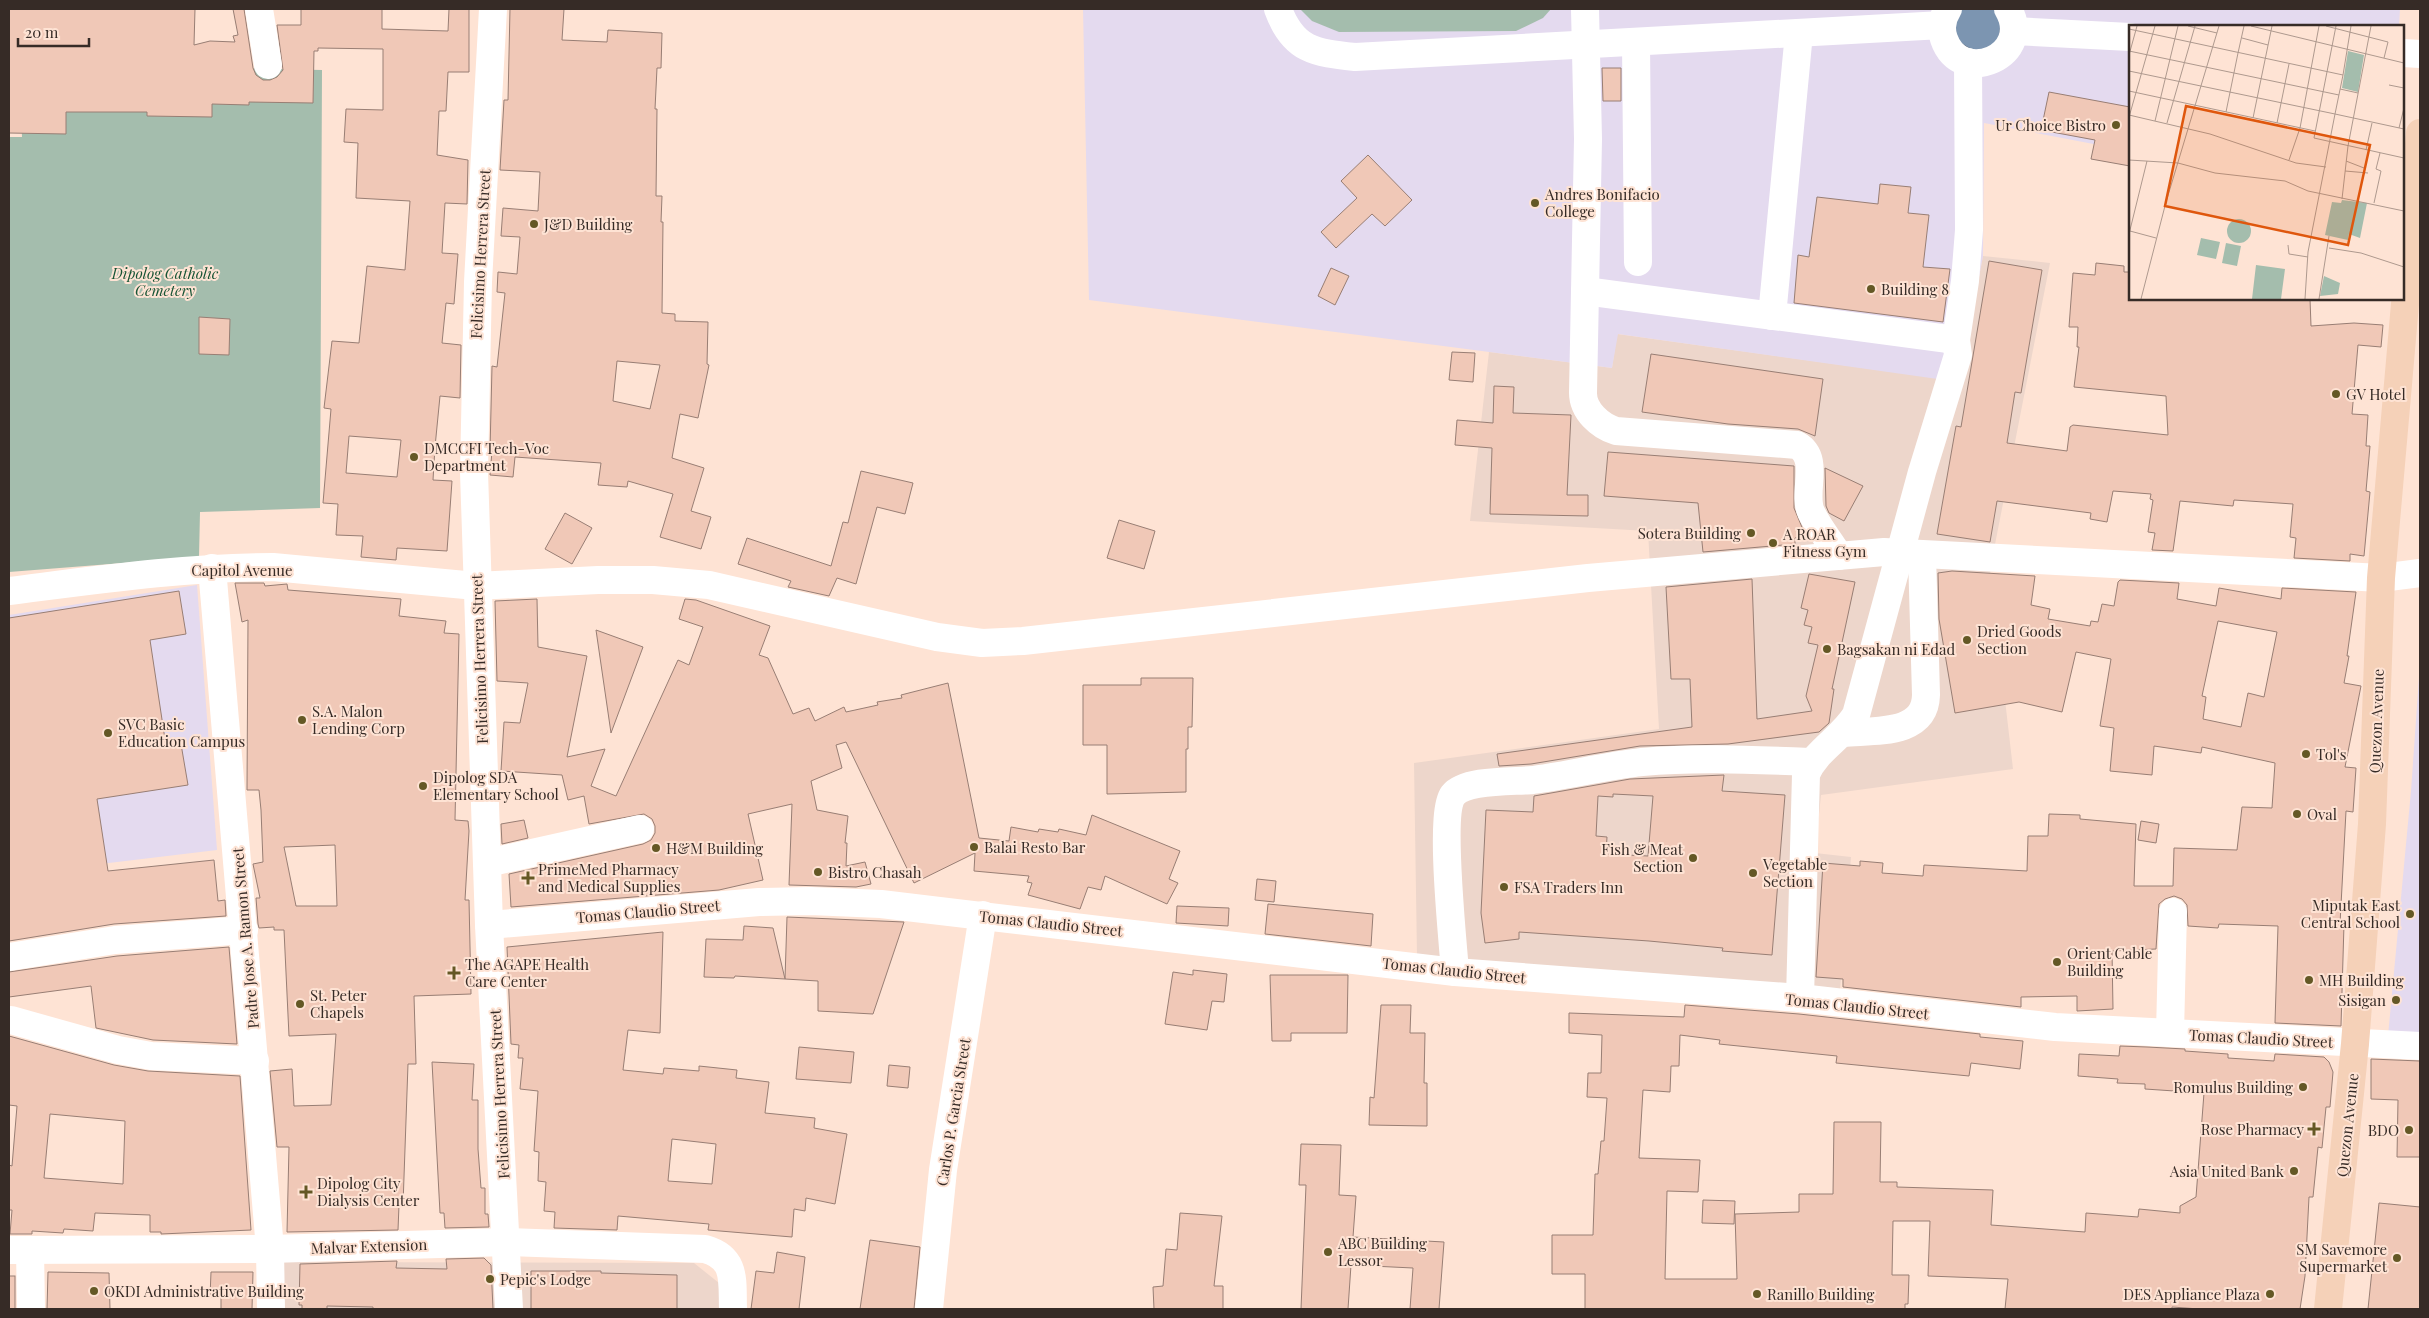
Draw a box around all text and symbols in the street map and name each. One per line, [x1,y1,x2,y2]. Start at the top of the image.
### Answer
scale bar [18,15,89,47]
text: 20 m [25,22,59,42]
inset map [2129,25,2404,300]
place label: Ur Choice Bistro [1995,115,2106,135]
marker: Ur Choice Bistro [2110,119,2122,131]
street label: Felicisimo Herrera Street [466,168,494,339]
place label: Andres Bonifacio College [1544,184,1660,221]
marker: Andres Bonifacio College [1529,197,1541,209]
place label: J&D Building [543,214,633,234]
marker: J&D Building [528,218,540,230]
park label: Dipolog Catholic Cemetery [111,263,219,300]
place label: Building 8 [1881,279,1949,299]
marker: Building 8 [1865,283,1877,295]
place label: GV Hotel [2346,384,2406,404]
marker: GV Hotel [2330,388,2342,400]
place label: DMCCFI Tech-Voc Department [424,438,549,475]
marker: DMCCFI Tech-Voc Department [408,451,420,463]
place label: Sotera Building [1638,523,1741,543]
place label: A ROAR Fitness Gym [1782,524,1867,561]
marker: Sotera Building [1745,527,1757,539]
marker: A ROAR Fitness Gym [1767,537,1779,549]
street label: Capitol Avenue [191,560,293,580]
street label: Felicisimo Herrera Street [466,573,492,744]
place label: Dried Goods Section [1977,621,2061,658]
marker: Dried Goods Section [1961,634,1973,646]
place label: Bagsakan ni Edad [1837,639,1956,659]
marker: Bagsakan ni Edad [1821,643,1833,655]
street label: Quezon Avenue [2364,668,2388,774]
place label: S.A. Malon Lending Corp [312,701,405,738]
place label: SVC Basic Education Campus [118,714,245,751]
marker: S.A. Malon Lending Corp [296,714,308,726]
marker: SVC Basic Education Campus [102,727,114,739]
place label: Tol's [2316,744,2347,764]
marker: Tol's [2300,748,2312,760]
place label: Dipolog SDA Elementary School [433,767,559,804]
marker: Dipolog SDA Elementary School [417,780,429,792]
place label: Oval [2307,804,2337,824]
marker: Oval [2291,808,2303,820]
place label: Balai Resto Bar [984,837,1086,857]
place label: H&M Building [666,838,763,858]
place label: Fish & Meat Section [1601,839,1684,876]
marker: Balai Resto Bar [968,841,980,853]
marker: H&M Building [650,842,662,854]
street label: Padre Jose A. Ramon Street [227,846,263,1029]
marker: Fish & Meat Section [1687,852,1699,864]
place label: Vegetable Section [1762,854,1827,891]
place label: PrimeMed Pharmacy and Medical Supplies [538,859,680,896]
place label: Bistro Chasah [828,862,922,882]
marker: Bistro Chasah [812,866,824,878]
marker: Vegetable Section [1747,867,1759,879]
marker: PrimeMed Pharmacy and Medical Supplies [522,872,534,884]
place label: FSA Traders Inn [1514,877,1623,897]
marker: FSA Traders Inn [1498,881,1510,893]
street label: Tomas Claudio Street [575,895,721,927]
place label: Miputak East Central School [2301,895,2401,932]
street label: Tomas Claudio Street [978,906,1124,941]
marker: Miputak East Central School [2404,908,2416,920]
place label: Orient Cable Building [2067,943,2152,980]
street label: Tomas Claudio Street [1381,953,1527,988]
place label: The AGAPE Health Care Center [465,954,589,991]
marker: Orient Cable Building [2051,956,2063,968]
marker: The AGAPE Health Care Center [447,966,461,980]
place label: MH Building [2319,970,2404,990]
marker: MH Building [2303,974,2315,986]
place label: St. Peter Chapels [310,985,367,1022]
street label: Tomas Claudio Street [1784,989,1930,1024]
place label: Sisigan [2338,990,2386,1010]
marker: Sisigan [2390,994,2402,1006]
marker: St. Peter Chapels [294,998,306,1010]
street label: Felicisimo Herrera Street [485,1008,513,1179]
street label: Tomas Claudio Street [2188,1024,2334,1052]
street label: Carlos P. Garcia Street [931,1036,975,1187]
street label: Quezon Avenue [2332,1072,2362,1178]
place label: Romulus Building [2173,1077,2293,1097]
marker: Romulus Building [2297,1081,2309,1093]
place label: Rose Pharmacy [2201,1119,2304,1139]
place label: BDO [2368,1120,2399,1140]
marker: Rose Pharmacy [2308,1123,2320,1135]
marker: BDO [2403,1124,2415,1136]
place label: Asia United Bank [2169,1161,2285,1181]
marker: Asia United Bank [2288,1165,2300,1177]
place label: Dipolog City Dialysis Center [317,1173,420,1210]
marker: Dipolog City Dialysis Center [299,1185,313,1199]
place label: ABC Building Lessor [1337,1233,1427,1270]
street label: Malvar Extension [310,1234,428,1258]
place label: SM Savemore Supermarket [2296,1239,2388,1276]
marker: ABC Building Lessor [1322,1246,1334,1258]
marker: SM Savemore Supermarket [2391,1252,2403,1264]
place label: Pepic's Lodge [500,1269,591,1289]
marker: Pepic's Lodge [484,1273,496,1285]
place label: OKDI Administrative Building [104,1281,304,1301]
place label: Ranillo Building [1767,1284,1874,1304]
place label: DES Appliance Plaza [2123,1284,2261,1304]
marker: OKDI Administrative Building [88,1285,100,1297]
marker: Ranillo Building [1751,1288,1763,1300]
marker: DES Appliance Plaza [2264,1288,2276,1300]

